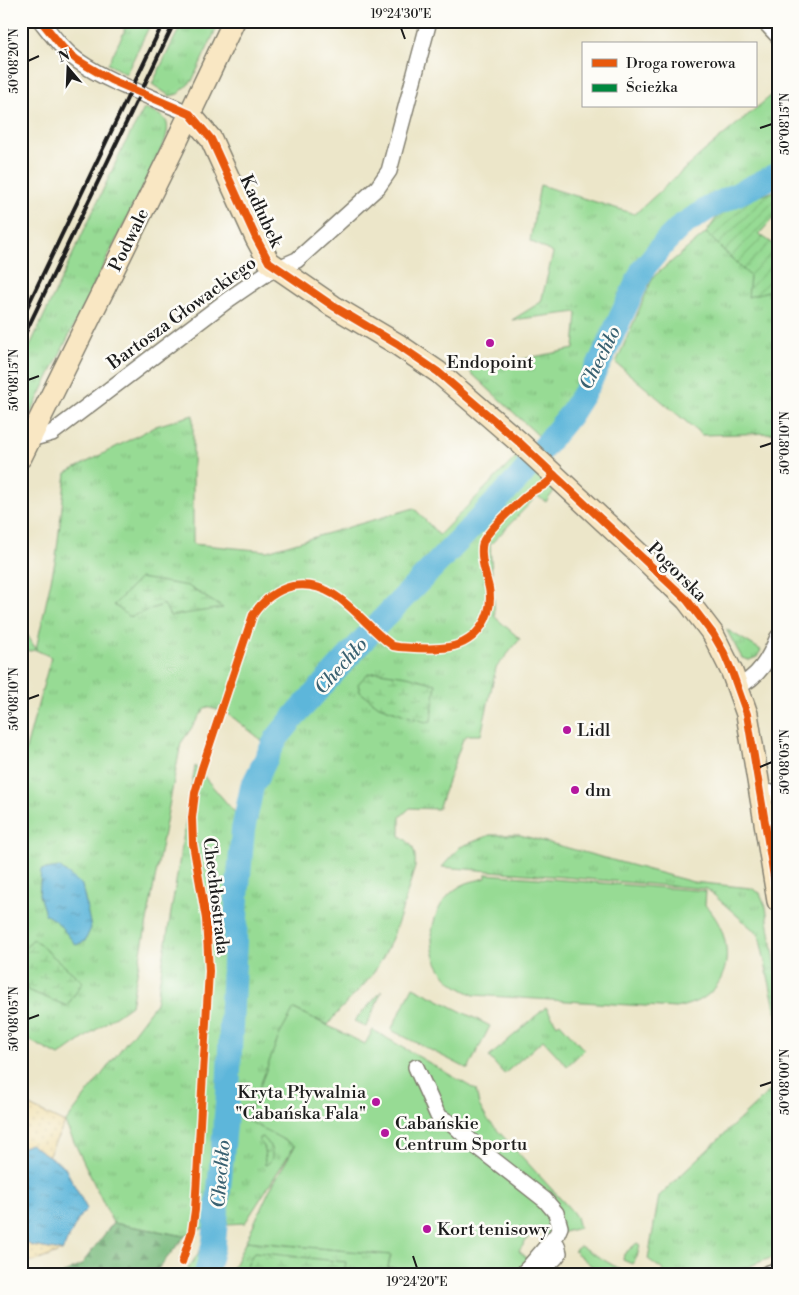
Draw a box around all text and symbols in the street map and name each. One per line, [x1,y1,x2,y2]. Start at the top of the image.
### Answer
text: 19°24'30"E [371,7,431,22]
text: 50°08'20"N [7,28,22,94]
north arrow [42,42,92,92]
legend [582,42,756,108]
text: N [56,46,72,67]
text: Droga rowerowa [626,54,736,73]
text: Ścieżka [626,77,678,97]
text: 50°08'15"N [778,93,793,155]
street label: Kadłubek [234,171,288,252]
street label: Podwale [104,205,154,275]
street label: Bartosza Głowackiego [102,251,261,375]
water label: Chechło [574,322,626,394]
marker: Endopoint [484,337,496,349]
text: 50°08'15"N [7,349,22,411]
place label: Endopoint [446,351,534,374]
text: 50°08'10"N [778,411,793,475]
street label: Pogorska [642,537,712,607]
water label: Chechło [309,633,373,699]
text: 50°08'10"N [7,667,22,731]
place label: Lidl [577,719,611,742]
marker: Lidl [561,724,573,736]
text: 50°08'05"N [778,729,793,795]
place label: dm [585,779,611,802]
marker: dm [569,784,581,796]
street label: Chechłostrada [197,836,235,957]
text: 50°08'05"N [7,986,22,1052]
text: 50°08'00"N [778,1049,793,1115]
place label: Kryta Pływalnia "Cabańska Fala" [235,1081,367,1125]
marker: Kryta Pływalnia "Cabańska Fala" [370,1096,382,1108]
place label: Cabańskie Centrum Sportu [395,1112,528,1156]
marker: Cabańskie Centrum Sportu [379,1127,391,1139]
water label: Chechło [206,1139,236,1209]
place label: Kort tenisowy [437,1218,549,1241]
marker: Kort tenisowy [421,1223,433,1235]
text: 19°24'20"E [387,1275,447,1290]

